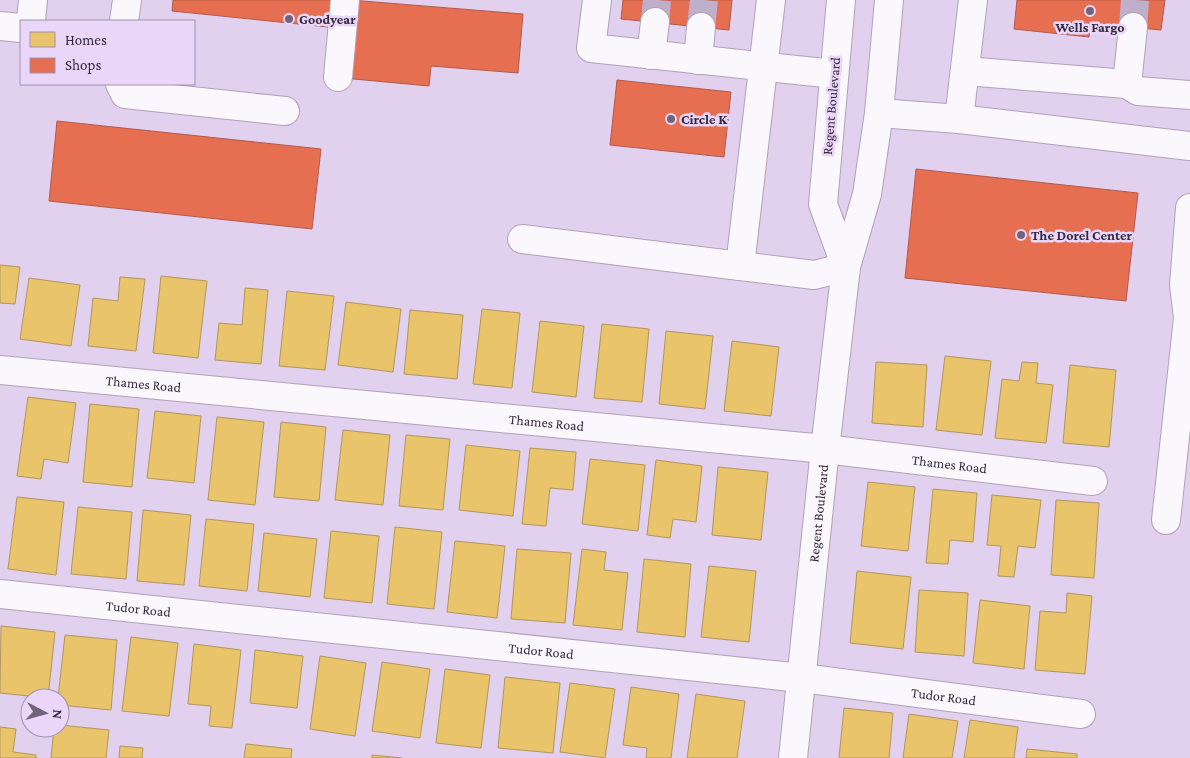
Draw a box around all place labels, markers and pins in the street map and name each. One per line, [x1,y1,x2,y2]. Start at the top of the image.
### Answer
marker: Wells Fargo [1084,5,1096,17]
place label: Goodyear [299,11,356,27]
marker: Goodyear [283,13,295,25]
place label: Wells Fargo [1054,19,1125,35]
place label: Circle K [681,111,728,127]
marker: Circle K [665,113,677,125]
place label: The Dorel Center [1031,227,1132,243]
marker: The Dorel Center [1015,229,1027,241]

